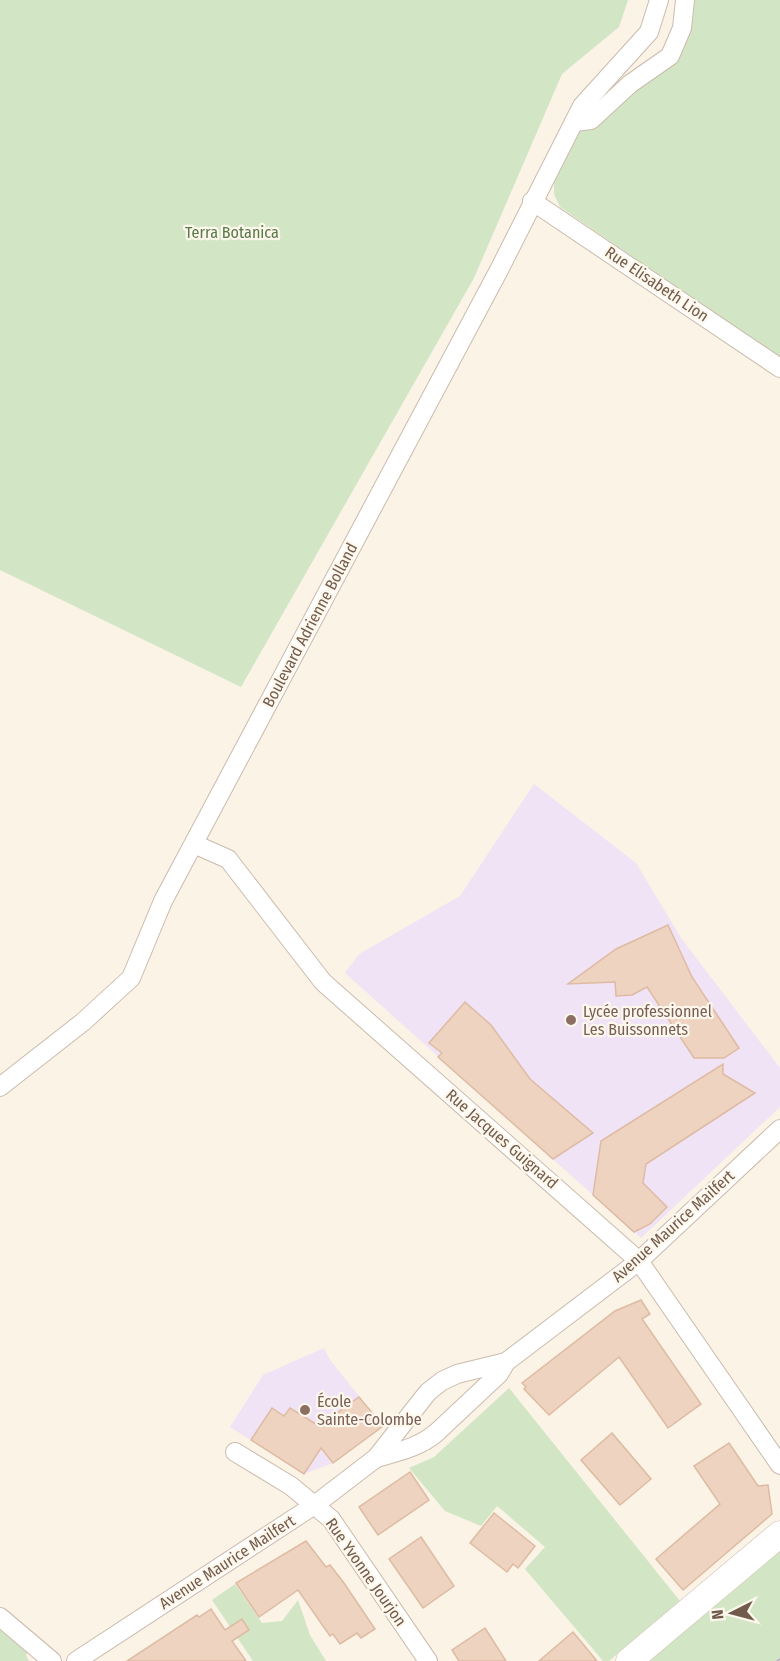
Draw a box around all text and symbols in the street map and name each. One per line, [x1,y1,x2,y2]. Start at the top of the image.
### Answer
park label: Terra Botanica [185,223,279,242]
street label: Rue Elisabeth Lion [602,242,712,326]
street label: Boulevard Adrienne Bolland [259,540,361,710]
place label: Lycée professionnel Les Buissonnets [583,1002,712,1039]
marker: Lycée professionnel Les Buissonnets [564,1013,578,1027]
street label: Rue Jacques Guignard [442,1085,562,1193]
street label: Avenue Maurice Mailfert [608,1166,739,1286]
place label: École Sainte-Colombe [317,1392,422,1429]
marker: École Sainte-Colombe [298,1403,312,1417]
street label: Avenue Maurice Mailfert [155,1511,299,1613]
street label: Rue Yvonne Jourjon [322,1514,410,1630]
north arrow [702,1583,762,1643]
text: N [708,1609,728,1620]

